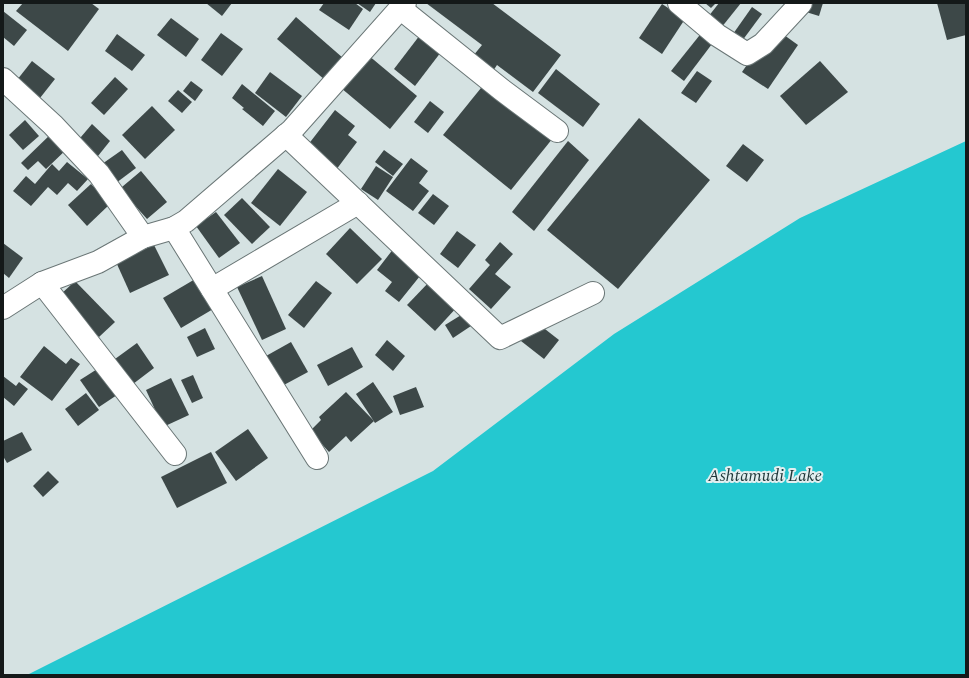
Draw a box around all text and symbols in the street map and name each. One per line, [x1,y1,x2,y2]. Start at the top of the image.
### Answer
water label: Ashtamudi Lake [707,463,822,489]

